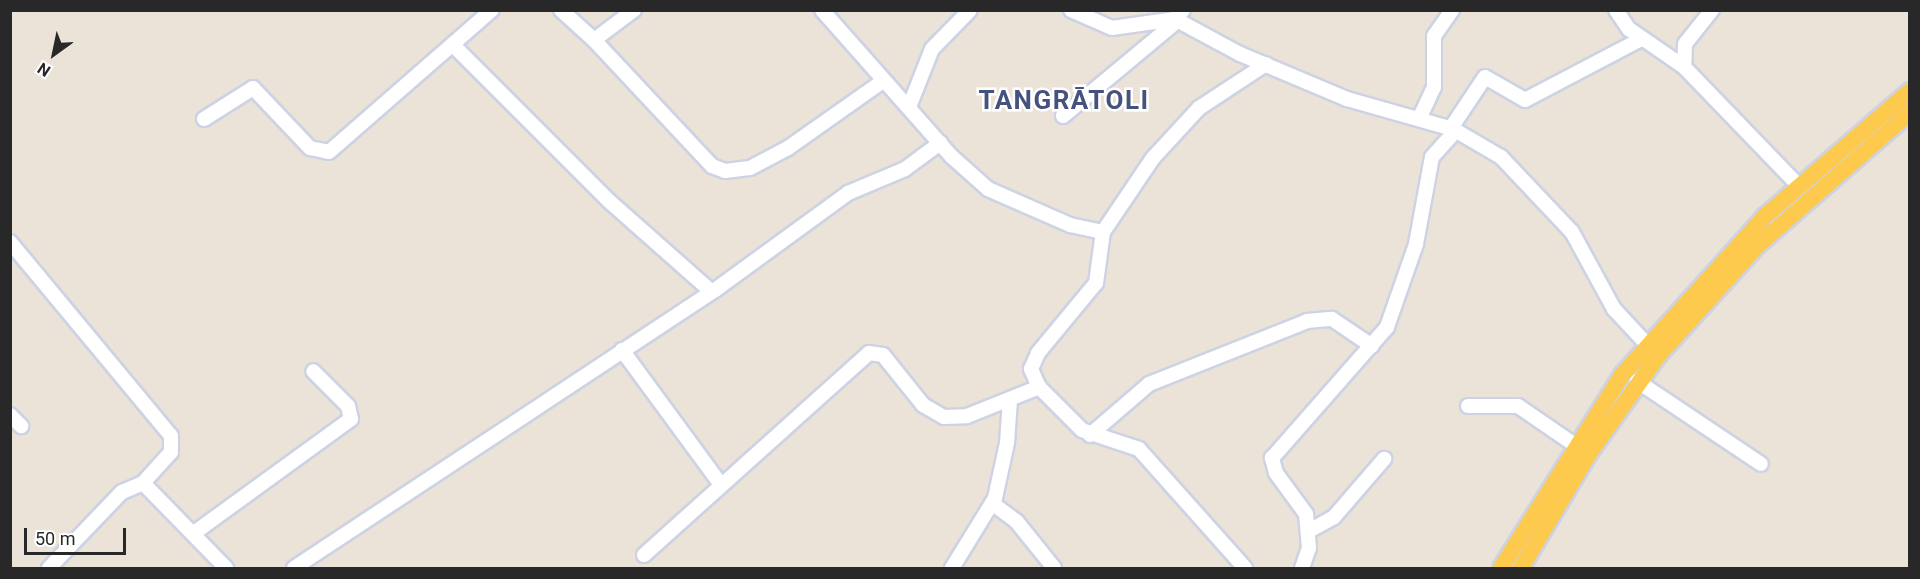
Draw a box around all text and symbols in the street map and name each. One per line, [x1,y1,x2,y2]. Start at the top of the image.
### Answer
north arrow [24,24,84,84]
text: N [34,58,54,81]
district label: TANGRĀTOLI [978,85,1150,117]
scale bar [27,516,129,554]
text: 50 m [35,528,75,549]

